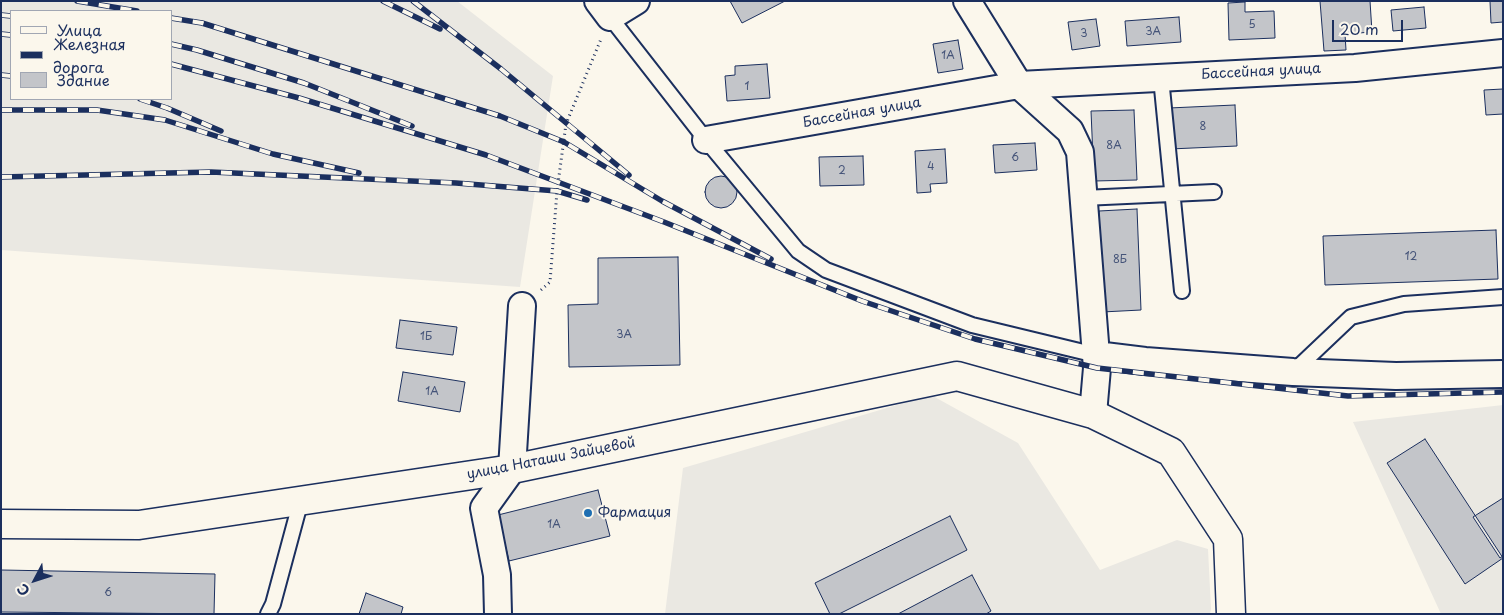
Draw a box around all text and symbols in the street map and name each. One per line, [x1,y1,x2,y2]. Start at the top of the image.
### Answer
legend [10,10,172,100]
scale bar [1334,10,1405,42]
text: 20 m [1340,17,1379,40]
text: Улица [57,18,102,41]
house number: 5 [1248,18,1256,32]
house number: 3А [1145,25,1161,39]
house number: 3 [1080,27,1088,41]
text: Железная дорога [53,32,126,78]
house number: 1А [941,49,955,63]
street label: Бассейная улица [1201,60,1321,84]
text: Здание [57,68,110,91]
house number: 1 [745,80,749,94]
street label: Бассейная улица [801,94,923,132]
house number: 8 [1200,120,1206,134]
house number: 8А [1106,139,1122,153]
house number: 6 [1011,151,1019,165]
house number: 4 [927,160,935,174]
house number: 2 [838,164,846,178]
house number: 12 [1405,250,1417,264]
house number: 8Б [1113,253,1127,267]
house number: 3А [616,328,632,342]
house number: 1Б [420,330,432,344]
house number: 1А [425,385,439,399]
street label: улица Наташи Зайцевой [465,434,637,484]
place label: Фармация [598,505,671,521]
marker: Фармация [582,507,594,519]
house number: 1А [547,518,561,532]
north arrow [10,555,60,605]
text: С [12,579,35,601]
house number: 6 [104,586,112,600]

